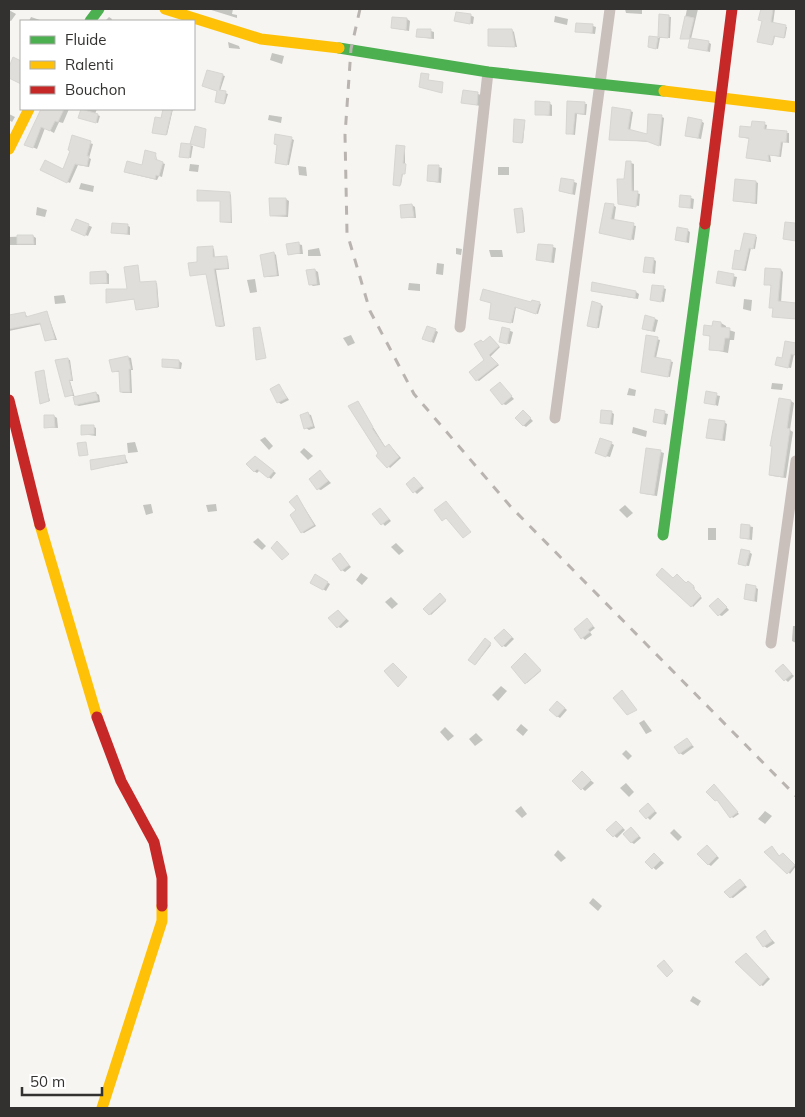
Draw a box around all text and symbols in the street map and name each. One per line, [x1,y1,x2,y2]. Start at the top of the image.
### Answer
legend [20,20,195,110]
text: Fluide [65,30,106,49]
text: Ralenti [65,55,114,74]
text: Bouchon [65,80,126,99]
scale bar [22,1064,102,1096]
text: 50 m [30,1072,65,1091]

